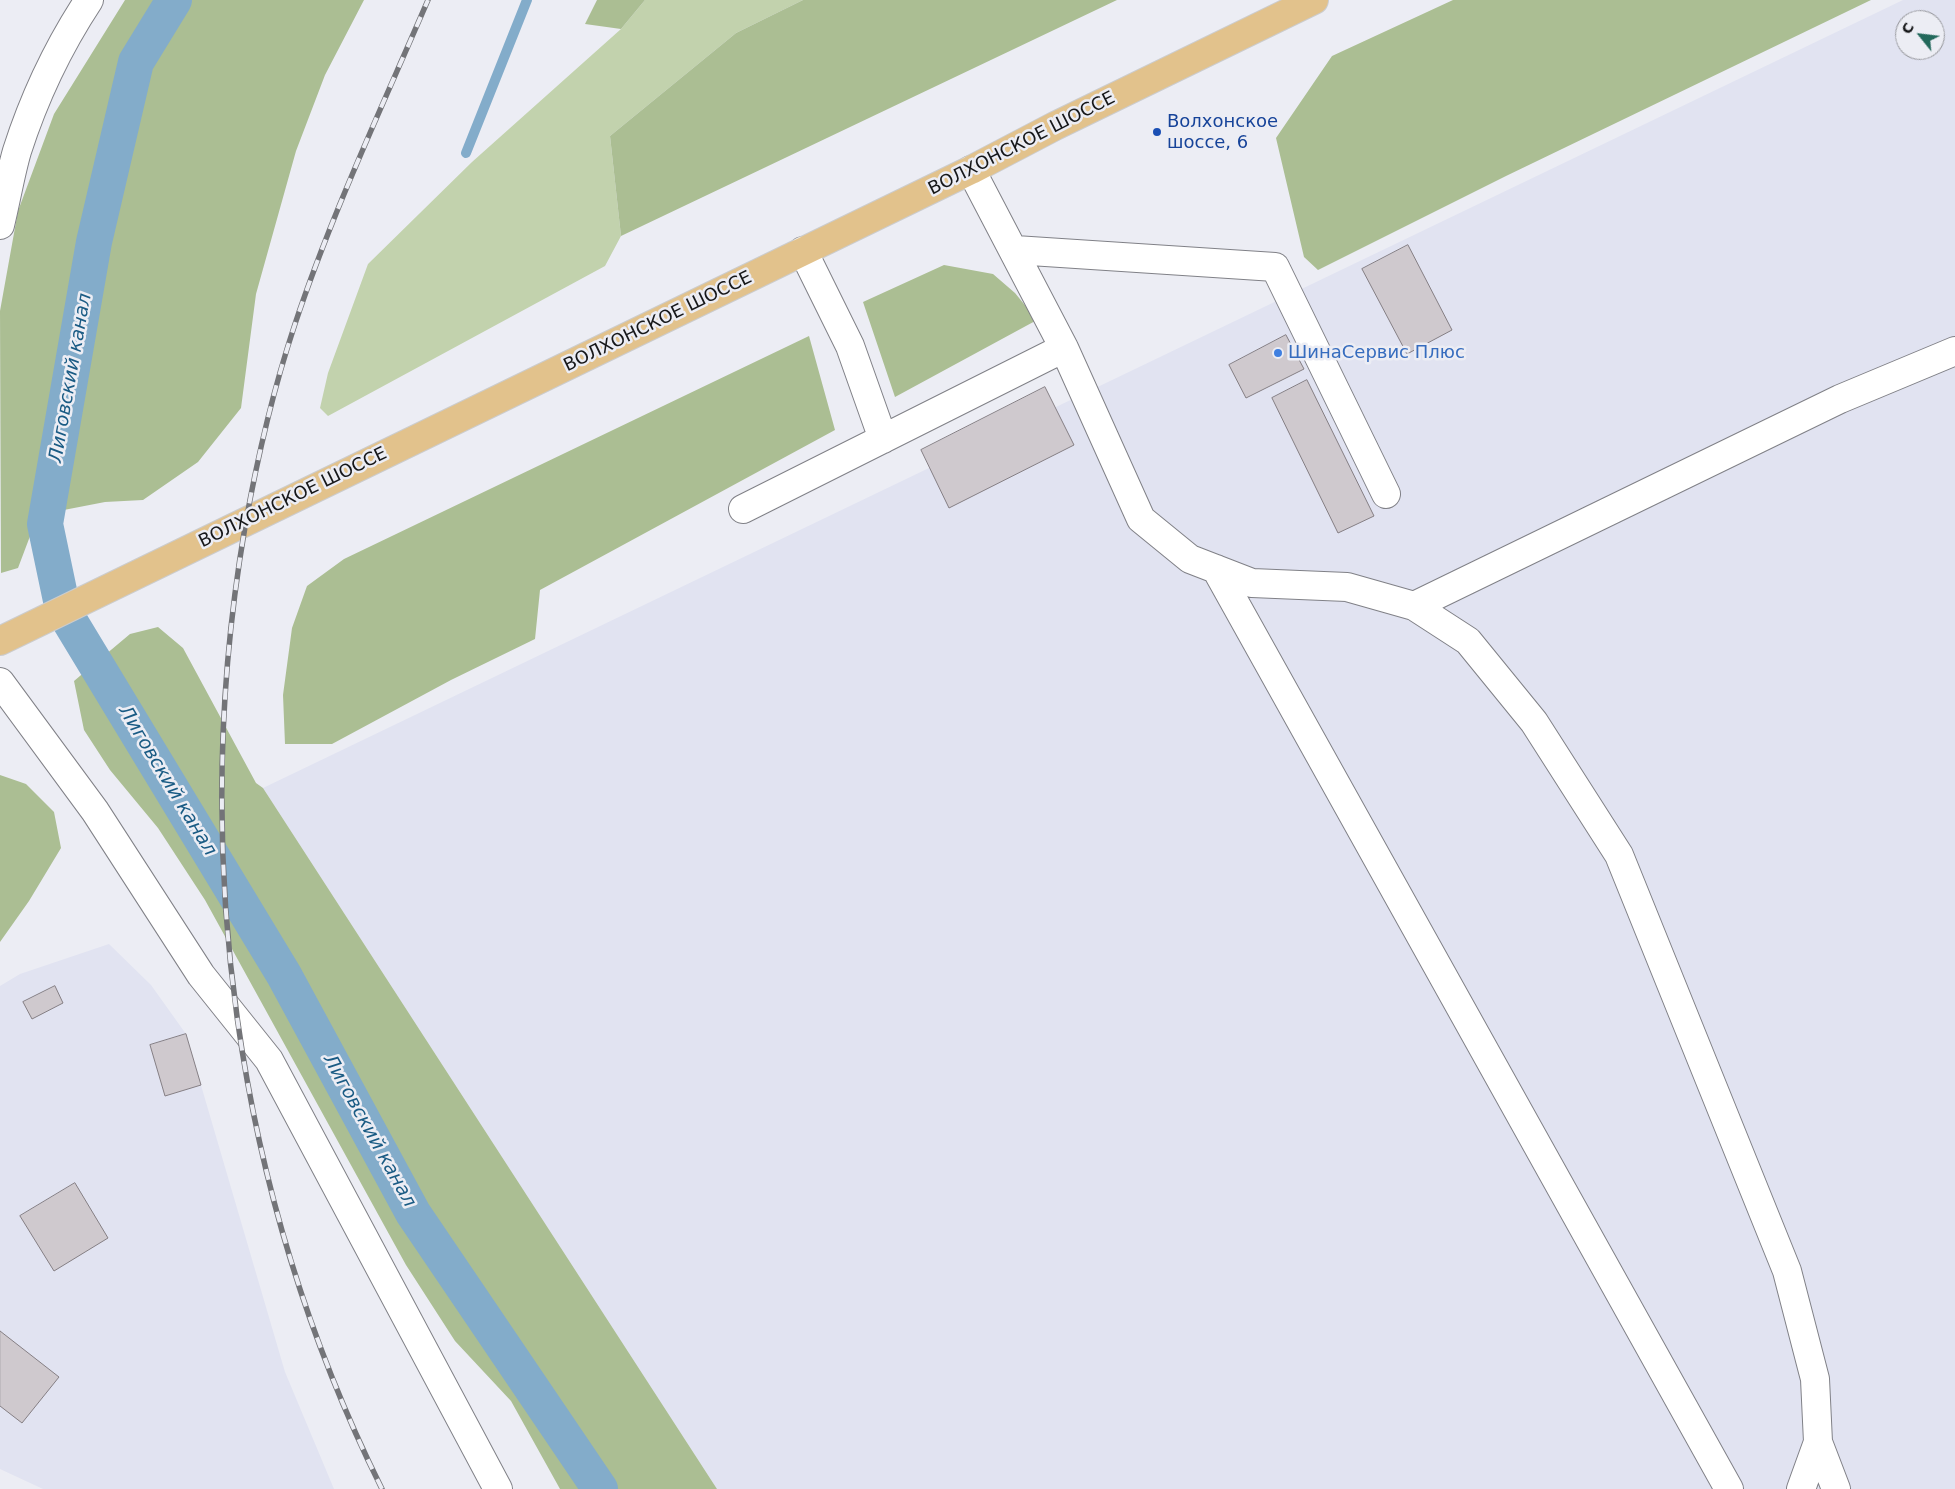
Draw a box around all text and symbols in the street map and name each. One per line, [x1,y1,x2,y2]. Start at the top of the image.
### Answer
north arrow [1895,10,1945,60]
text: С [1898,20,1917,37]
street label: ВОЛХОНСКОЕ ШОССЕ [925,87,1119,201]
place label: Волхонское шоссе, 6 [1167,111,1278,154]
marker: Волхонское шоссе, 6 [1151,126,1163,138]
street label: ВОЛХОНСКОЕ ШОССЕ [560,267,756,377]
water label: Лиговский канал [45,292,97,464]
place label: ШинаСервис Плюс [1288,342,1465,364]
marker: ШинаСервис Плюс [1272,347,1284,359]
street label: ВОЛХОНСКОЕ ШОССЕ [195,443,391,553]
water label: Лиговский канал [113,702,221,860]
water label: Лиговский канал [317,1051,421,1211]

